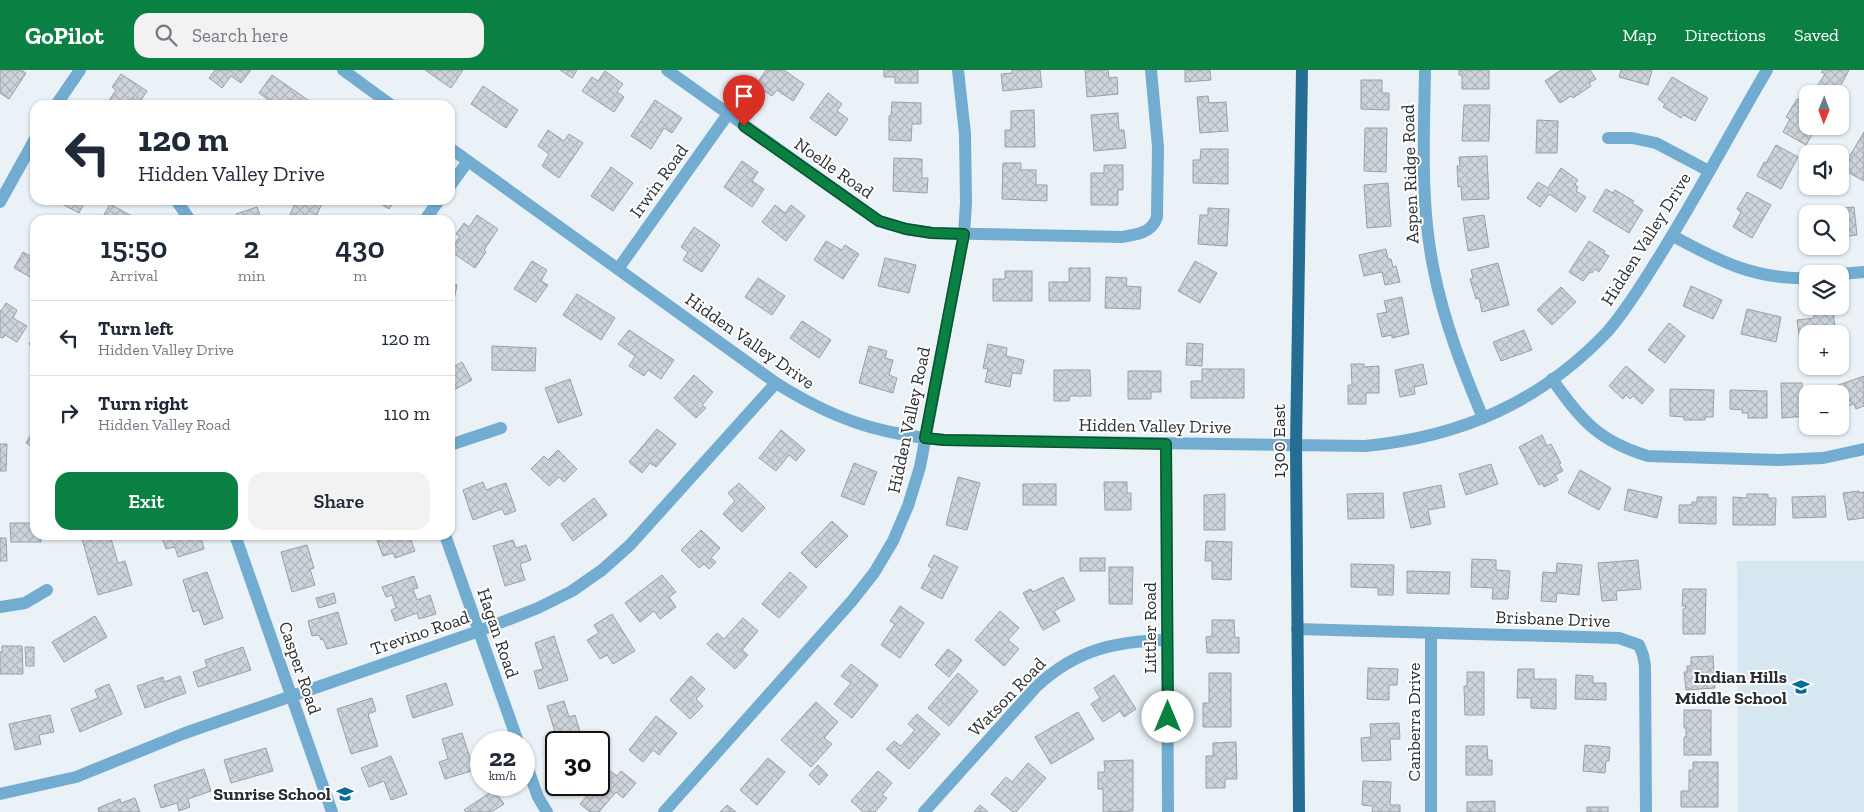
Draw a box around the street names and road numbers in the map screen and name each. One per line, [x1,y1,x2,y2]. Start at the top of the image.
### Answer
street label: Aspen Ridge Road [1397,104,1423,244]
street label: Noelle Road [790,133,878,203]
street label: Irwin Road [625,140,693,222]
street label: Hidden Valley Drive [1596,168,1696,310]
street label: Hidden Valley Drive [681,288,819,394]
street label: Hidden Valley Road [883,345,935,495]
street label: 1300 East [1268,403,1290,478]
street label: Hidden Valley Drive [1078,414,1232,438]
street label: Littler Road [1139,582,1161,674]
street label: Hagan Road [472,585,524,681]
street label: Trevino Road [368,606,472,660]
street label: Brisbane Drive [1495,606,1611,632]
street label: Casper Road [274,619,326,717]
street label: Watson Road [964,653,1050,741]
street label: Canberra Drive [1403,663,1425,781]

